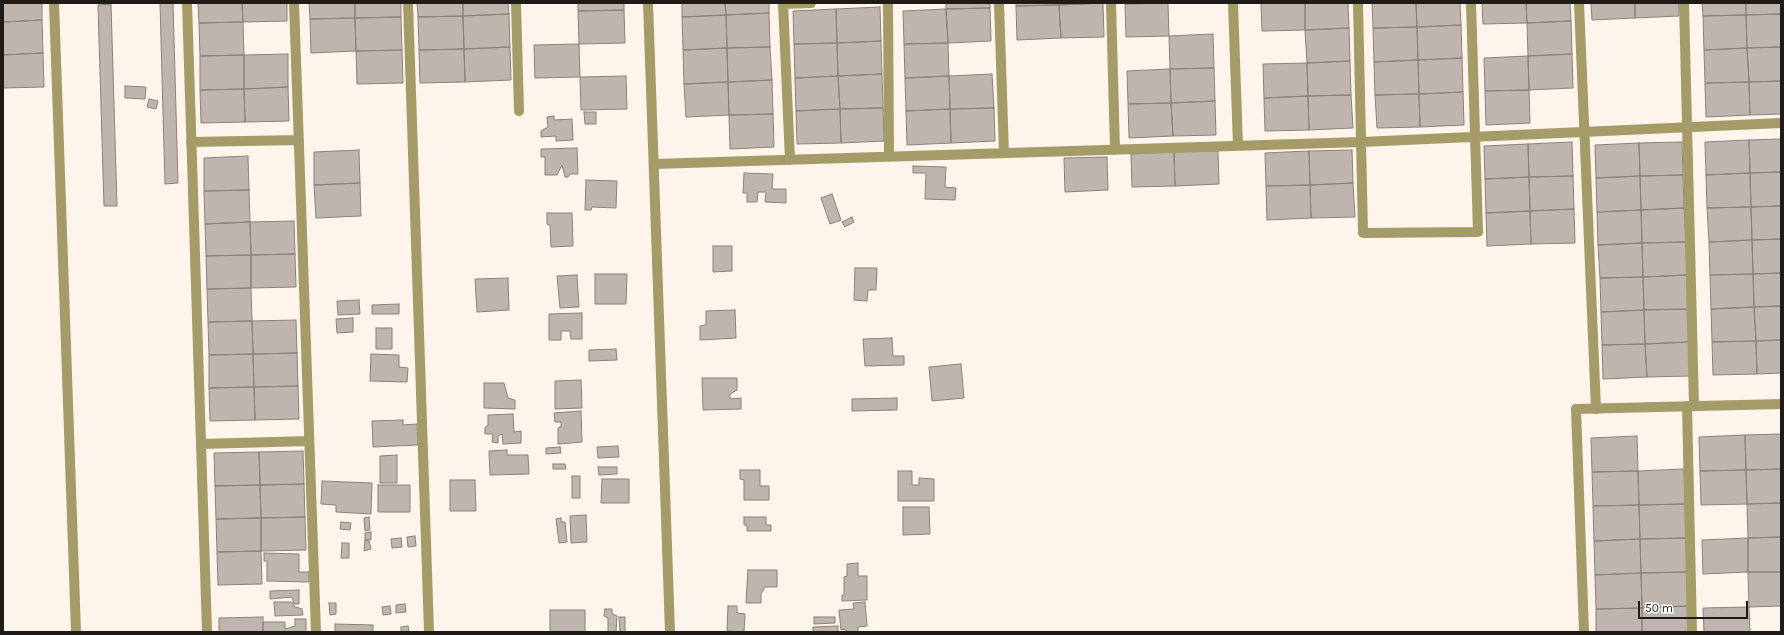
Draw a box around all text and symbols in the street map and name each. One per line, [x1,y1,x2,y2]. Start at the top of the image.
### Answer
scale bar [1640,593,1750,619]
text: 50 m [1645,601,1673,615]

